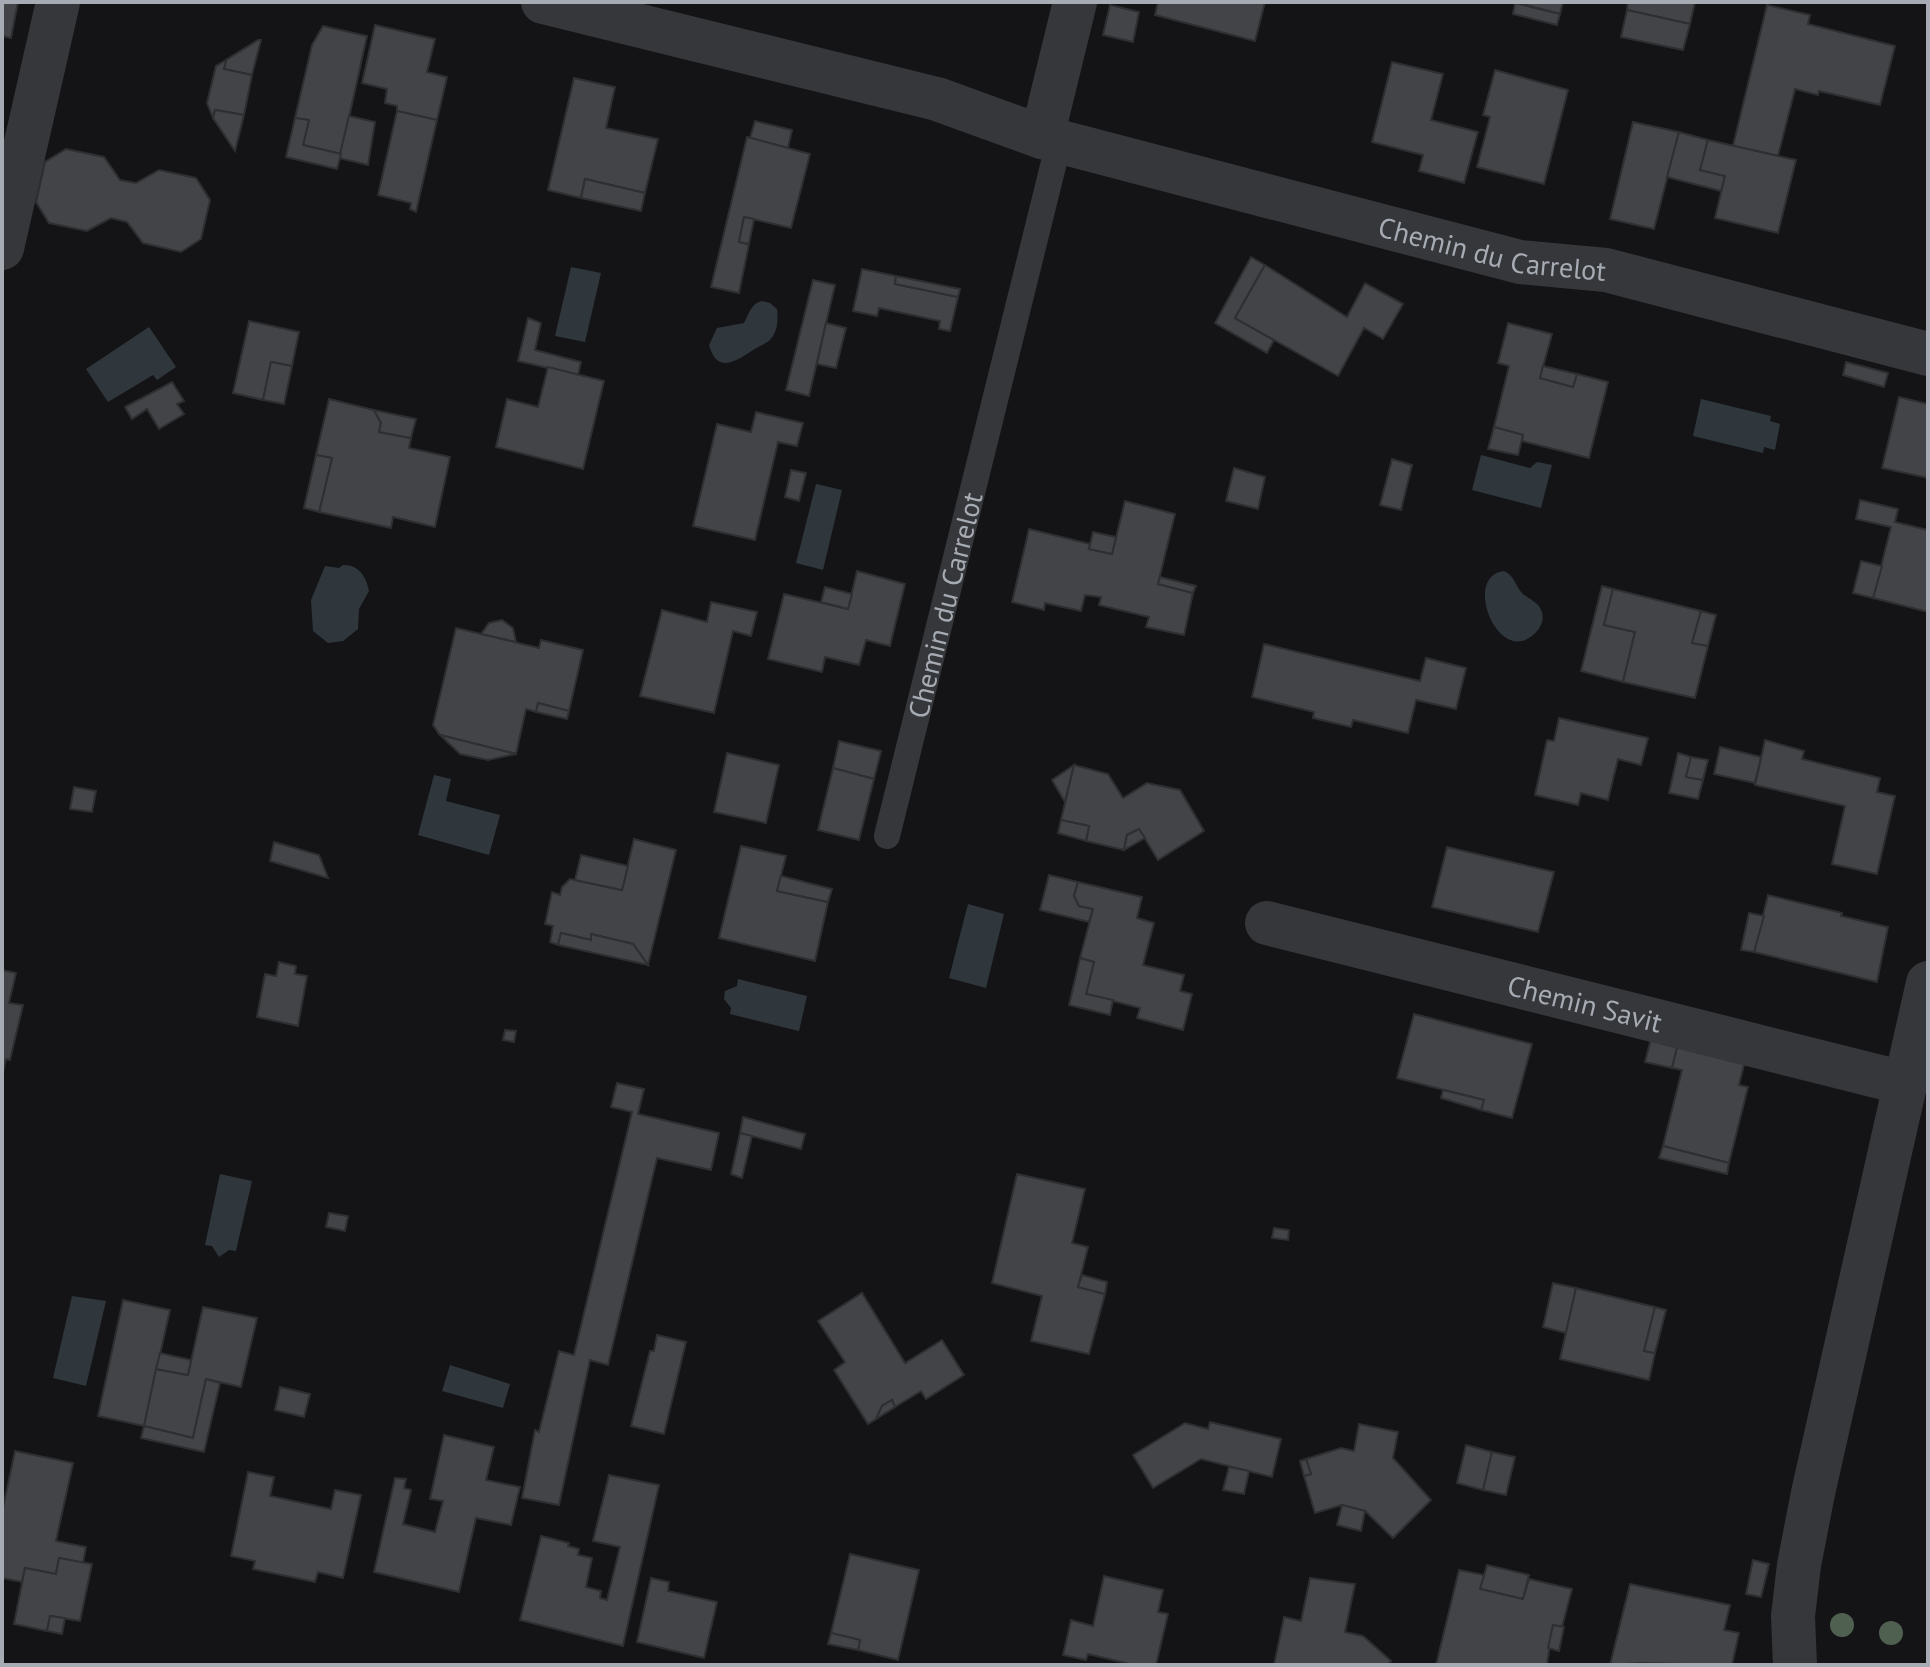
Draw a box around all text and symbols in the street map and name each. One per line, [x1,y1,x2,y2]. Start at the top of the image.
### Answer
street label: Chemin du Carrelot [1375,207,1608,288]
street label: Chemin du Carrelot [898,488,990,722]
street label: Chemin Savit [1504,966,1667,1040]

